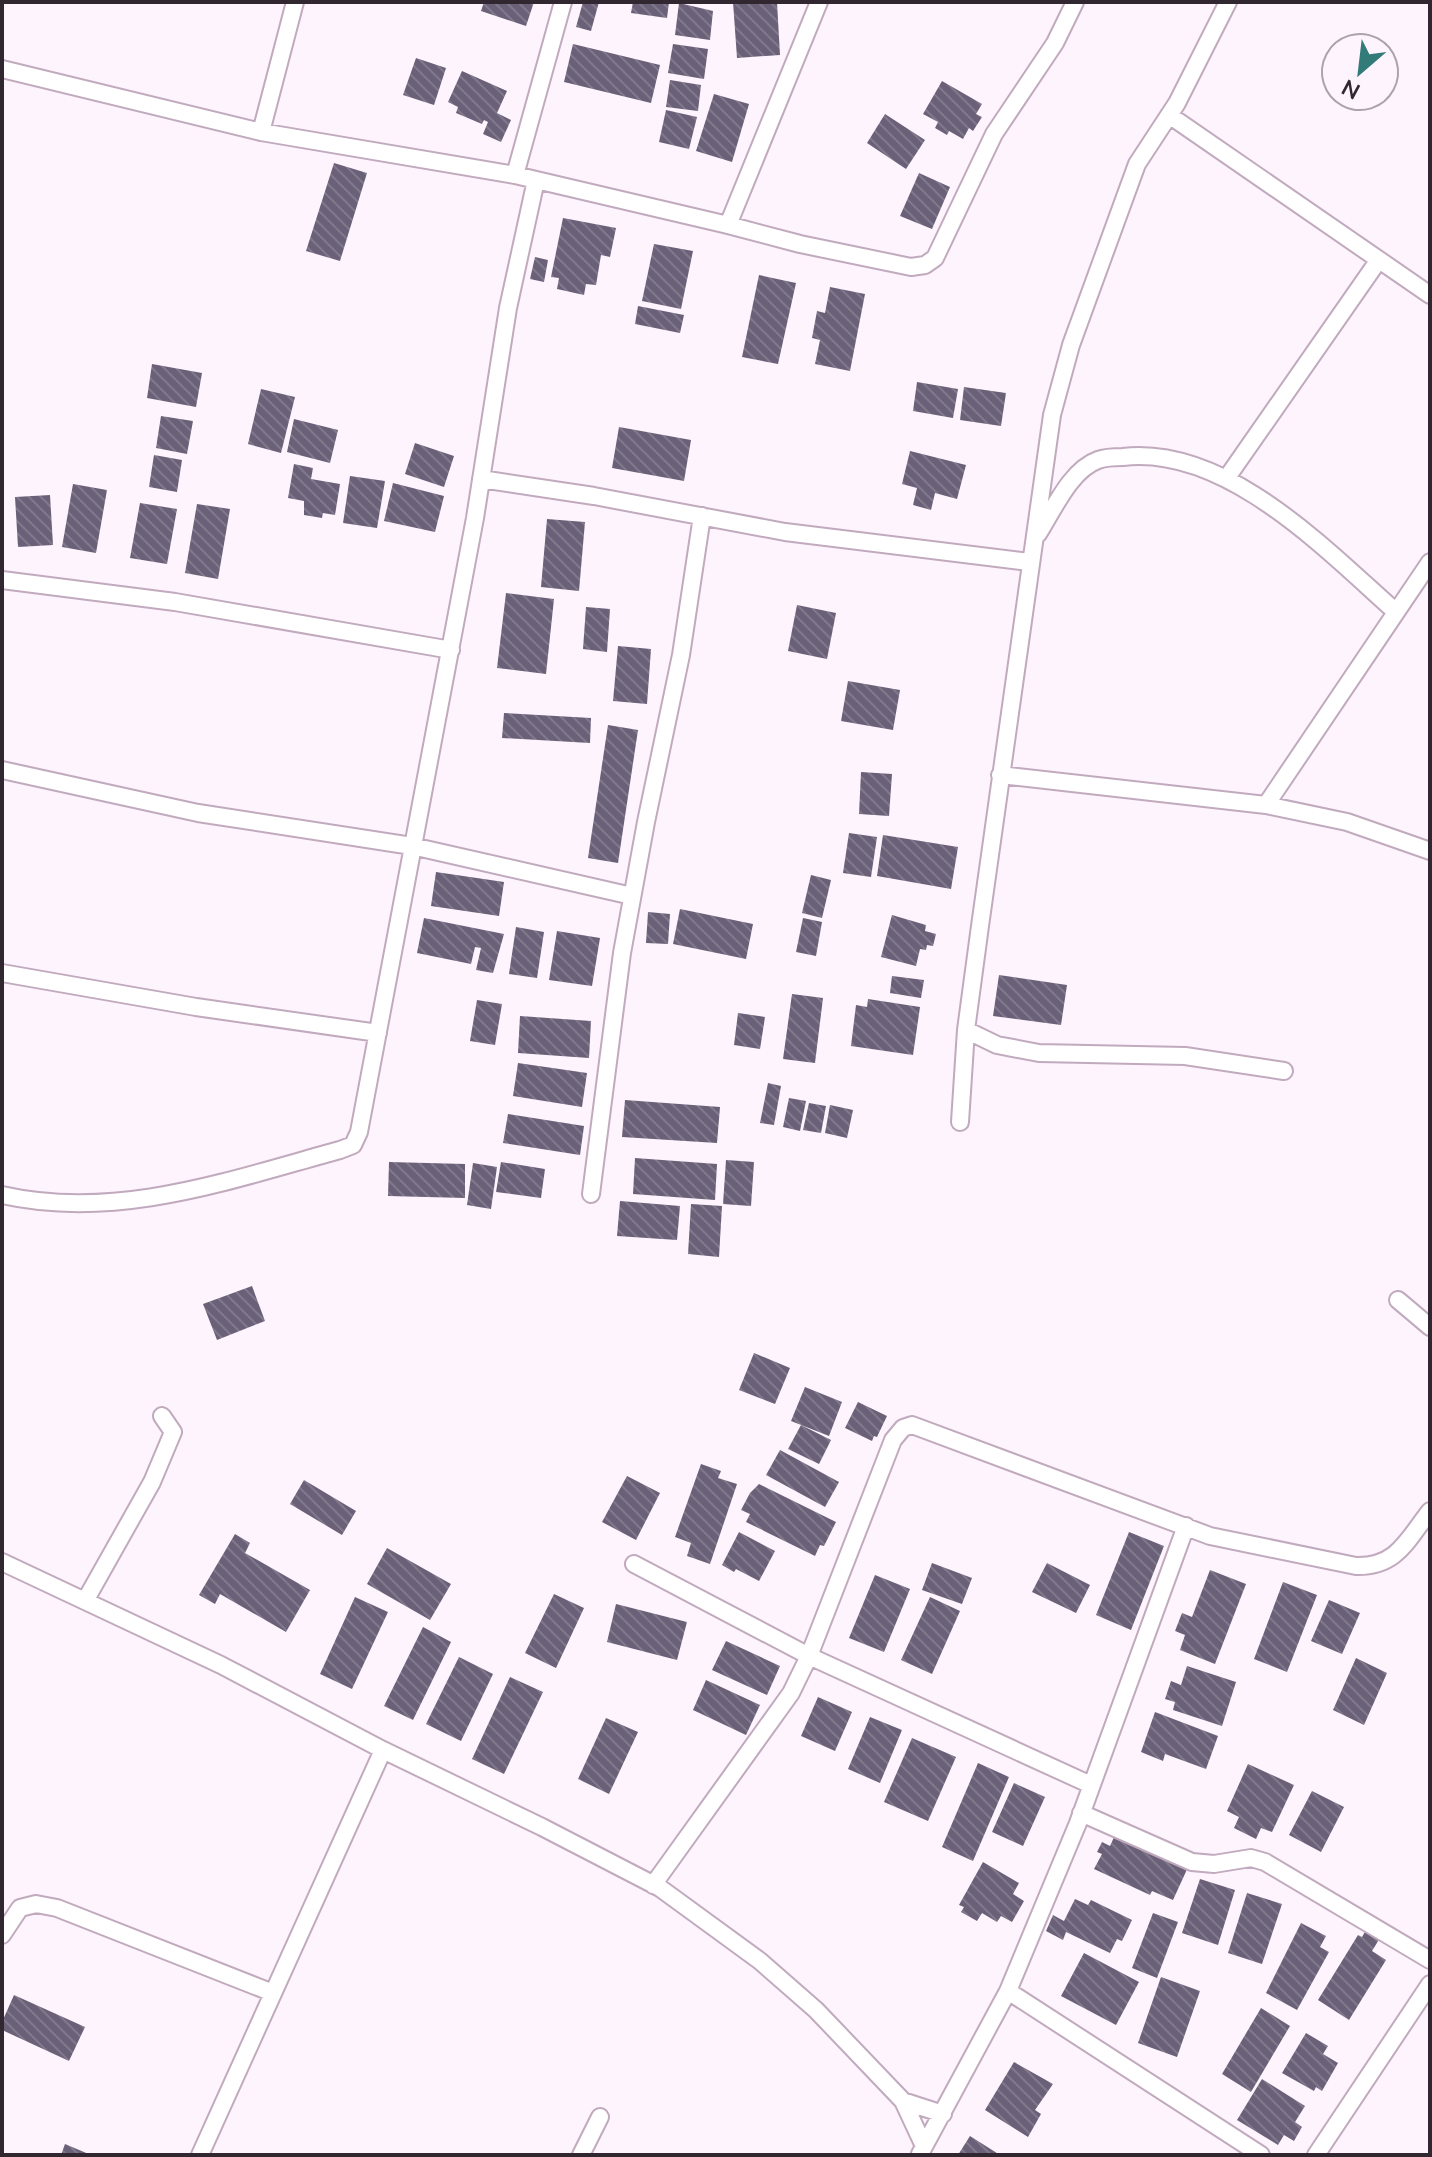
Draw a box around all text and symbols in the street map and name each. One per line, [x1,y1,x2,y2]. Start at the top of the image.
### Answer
north arrow [1320,32,1400,112]
text: N [1337,73,1365,106]

